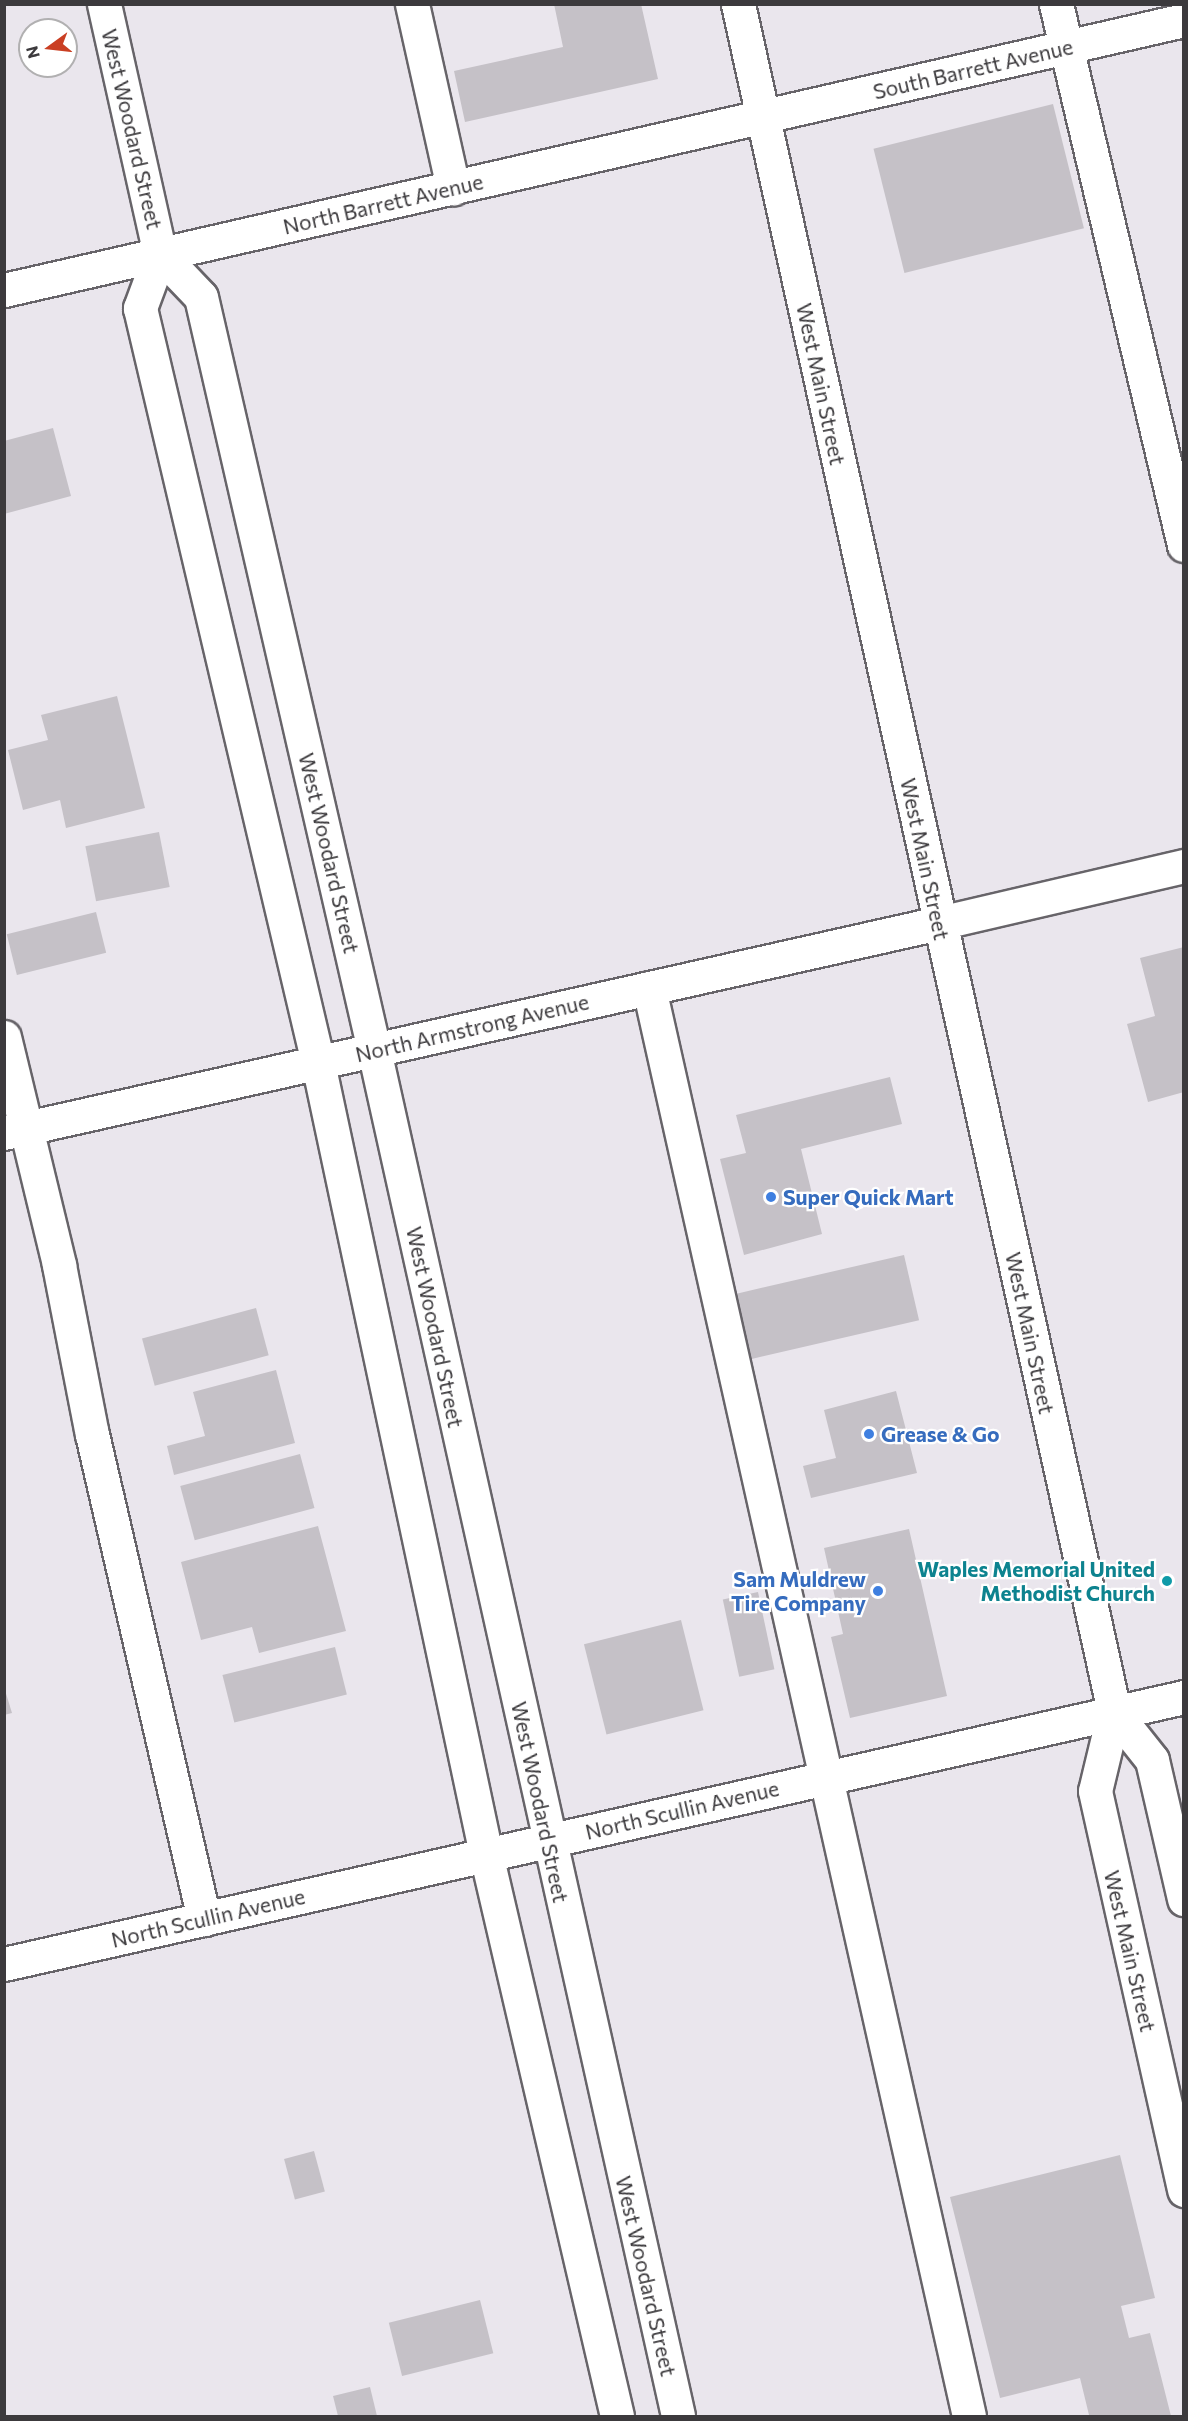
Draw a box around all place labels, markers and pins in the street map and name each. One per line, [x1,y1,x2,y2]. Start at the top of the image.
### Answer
place label: Super Quick Mart [783,1184,954,1210]
marker: Super Quick Mart [764,1190,778,1204]
place label: Grease & Go [881,1421,1000,1447]
marker: Grease & Go [862,1427,876,1441]
place label: Waples Memorial United Methodist Church [917,1556,1155,1606]
place label: Sam Muldrew Tire Company [731,1566,866,1616]
marker: Waples Memorial United Methodist Church [1160,1574,1174,1588]
marker: Sam Muldrew Tire Company [871,1584,885,1598]

